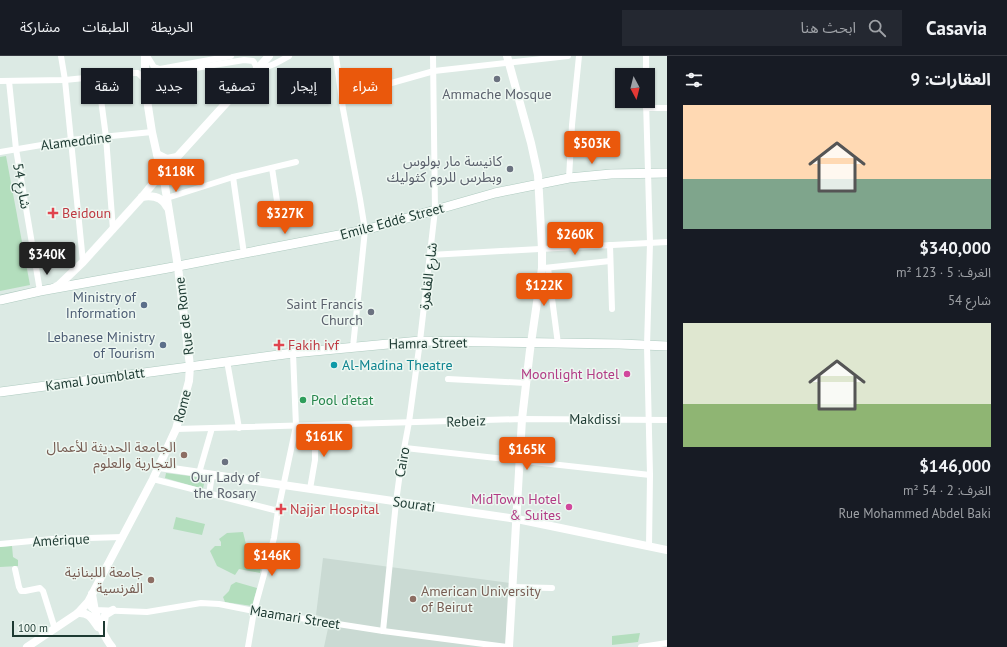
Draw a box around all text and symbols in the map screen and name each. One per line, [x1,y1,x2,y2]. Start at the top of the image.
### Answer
search box [622,10,902,46]
text: Casavia [926,16,987,40]
icon: search [866,17,888,39]
text: مشاركة [20,18,60,36]
text: الطبقات [82,18,129,36]
text: الخريطة [151,18,193,36]
text: ابحث هنا [800,18,856,37]
chip: شقة [81,68,133,104]
chip: جديد [141,68,197,104]
chip: تصفية [205,68,269,104]
chip: إيجار [277,68,331,104]
chip: شراء [339,68,392,104]
north arrow [615,68,655,108]
map controls [615,68,655,108]
text: العقارات: 9 [910,68,991,90]
icon: filters [683,69,705,91]
marker: Ammache Mosque [492,74,502,84]
place label: Ammache Mosque [442,85,552,103]
street label: Alameddine [40,128,112,154]
pin: $503K [564,131,620,165]
icon: home [801,131,873,203]
text: $503K [573,135,611,152]
place label: كانيسة مار بولوس وبطرس للروم كثوليك [387,152,502,188]
pin: $118K [148,159,204,193]
street label: شارع 54 [7,162,35,211]
text: $118K [157,163,195,180]
marker: كانيسة مار بولوس وبطرس للروم كثوليك [505,164,515,174]
street label: Emile Eddé Street [338,198,446,244]
pin: $327K [257,201,313,235]
place label: Beidoun [62,204,111,222]
text: $327K [266,205,304,222]
marker: Beidoun [47,207,59,219]
pin: $260K [547,222,603,256]
text: $260K [556,226,594,243]
text: $340,000 [919,237,991,259]
street label: شارع القاهرة [415,241,443,311]
pin: $340K [19,242,75,276]
text: $340K [28,246,66,263]
text: الغرف: 5 · 123 m² [896,264,991,281]
pin: $122K [516,273,572,307]
street label: Rue de Rome [170,276,198,356]
text: $122K [525,277,563,294]
place label: Ministry of Information [66,288,137,322]
text: شارع 54 [948,292,991,309]
place label: Saint Francis Church [286,295,363,329]
marker: Ministry of Information [139,300,149,310]
marker: Saint Francis Church [366,307,376,317]
place label: Lebanese Ministry of Tourism [47,328,155,362]
street label: Hamra Street [388,333,468,353]
place label: Fakih ivf [288,336,340,354]
marker: Fakih ivf [273,339,285,351]
marker: Lebanese Ministry of Tourism [158,340,168,350]
icon: home [801,349,873,421]
place label: Al-Madina Theatre [342,356,453,374]
marker: Al-Madina Theatre [329,360,339,370]
street label: Kamal Joumblatt [44,363,146,395]
place label: Moonlight Hotel [521,365,619,383]
marker: Moonlight Hotel [622,369,632,379]
street label: Rome [169,387,195,425]
place label: Pool d’etat [311,391,374,409]
marker: Pool d’etat [298,395,308,405]
street label: Makdissi [569,410,621,428]
street label: Rebeiz [446,411,486,431]
pin: $161K [296,424,352,458]
text: $161K [305,428,343,445]
pin: $165K [499,437,555,471]
place label: الجامعة الحديثة للأعمال التجارية والعلوم [47,438,176,474]
text: $165K [508,441,546,458]
street label: Cairo [390,445,414,479]
marker: الجامعة الحديثة للأعمال التجارية والعلوم [179,450,189,460]
text: $146,000 [919,455,991,477]
marker: Our Lady of the Rosary [220,457,230,467]
place label: Our Lady of the Rosary [191,468,260,502]
text: الغرف: 2 · 54 m² [903,482,991,499]
place label: MidTown Hotel & Suites [471,490,561,524]
street label: Sourati [392,492,436,516]
place label: Najjar Hospital [290,500,379,518]
marker: MidTown Hotel & Suites [564,502,574,512]
marker: Najjar Hospital [275,503,287,515]
text: Rue Mohammed Abdel Baki [838,505,991,522]
street label: Amérique [32,530,90,550]
pin: $146K [244,543,300,577]
text: $146K [253,547,291,564]
place label: جامعة اللبنانية الفرنسية [65,563,143,597]
marker: جامعة اللبنانية الفرنسية [146,575,156,585]
place label: American University of Beirut [421,582,541,616]
marker: American University of Beirut [408,594,418,604]
street label: Maamari Street [249,601,342,633]
scale bar [12,619,105,638]
text: 100 m [18,621,48,635]

